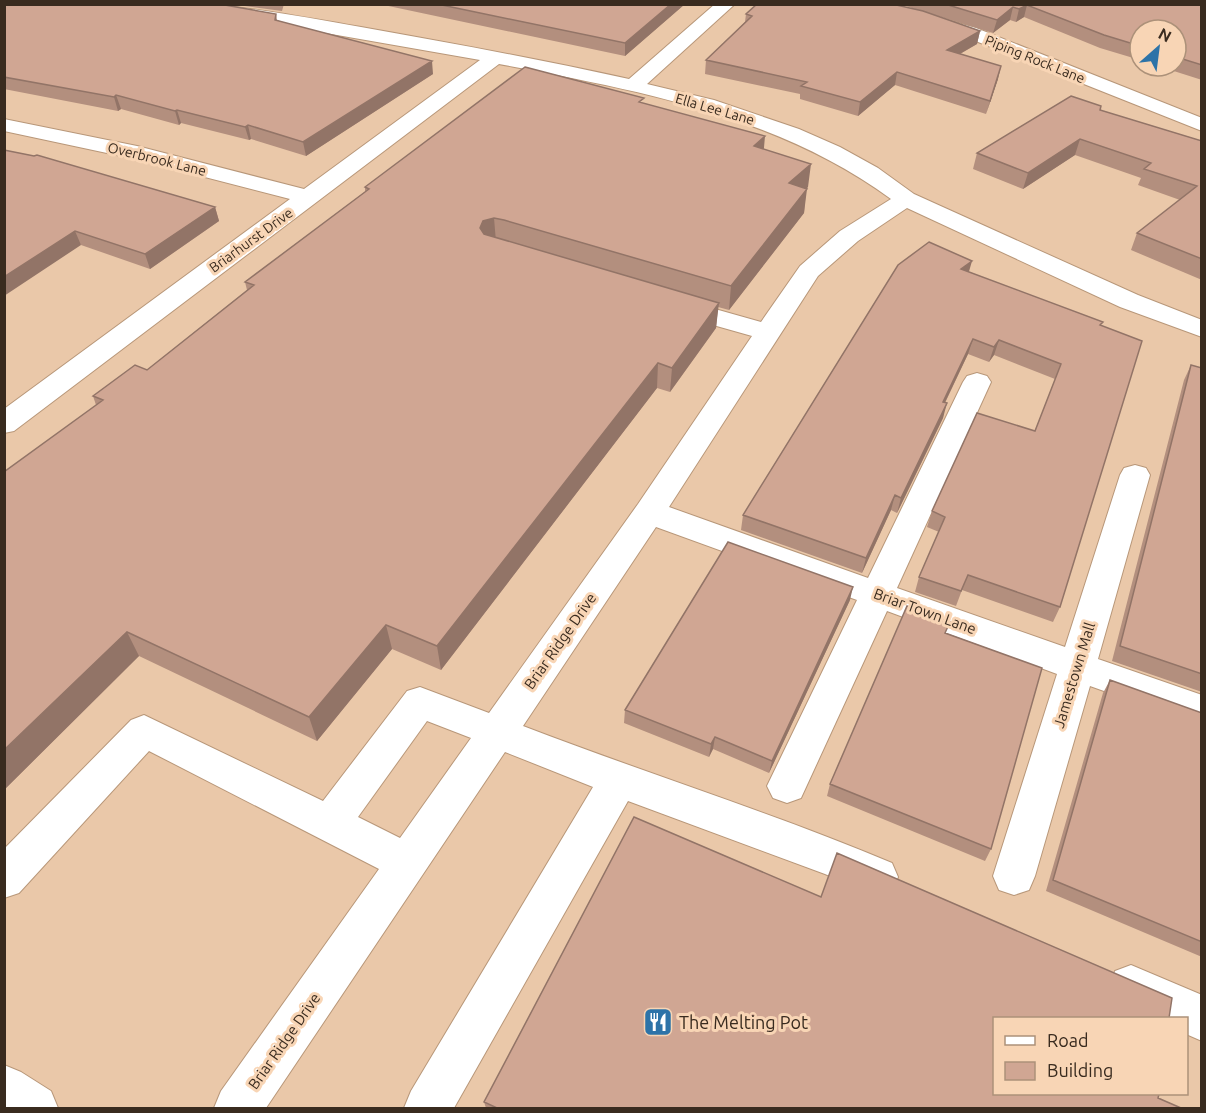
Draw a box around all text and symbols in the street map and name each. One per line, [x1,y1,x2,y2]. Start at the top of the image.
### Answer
north arrow [1128,18,1188,78]
text: N [1156,24,1175,46]
street label: Piping Rock Lane [983,32,1087,86]
street label: Ella Lee Lane [674,90,756,128]
street label: Overbrook Lane [106,139,208,179]
street label: Briarhurst Drive [206,204,296,276]
street label: Briar Town Lane [871,585,979,637]
street label: Briar Ridge Drive [521,590,599,692]
street label: Jamestown Mall [1050,620,1098,730]
street label: Briar Ridge Drive [245,990,323,1092]
restaurant icon: The Melting Pot [642,1006,674,1038]
place label: The Melting Pot [679,1012,808,1032]
legend [993,1017,1188,1095]
text: Road [1047,1030,1089,1050]
text: Building [1047,1060,1113,1080]

